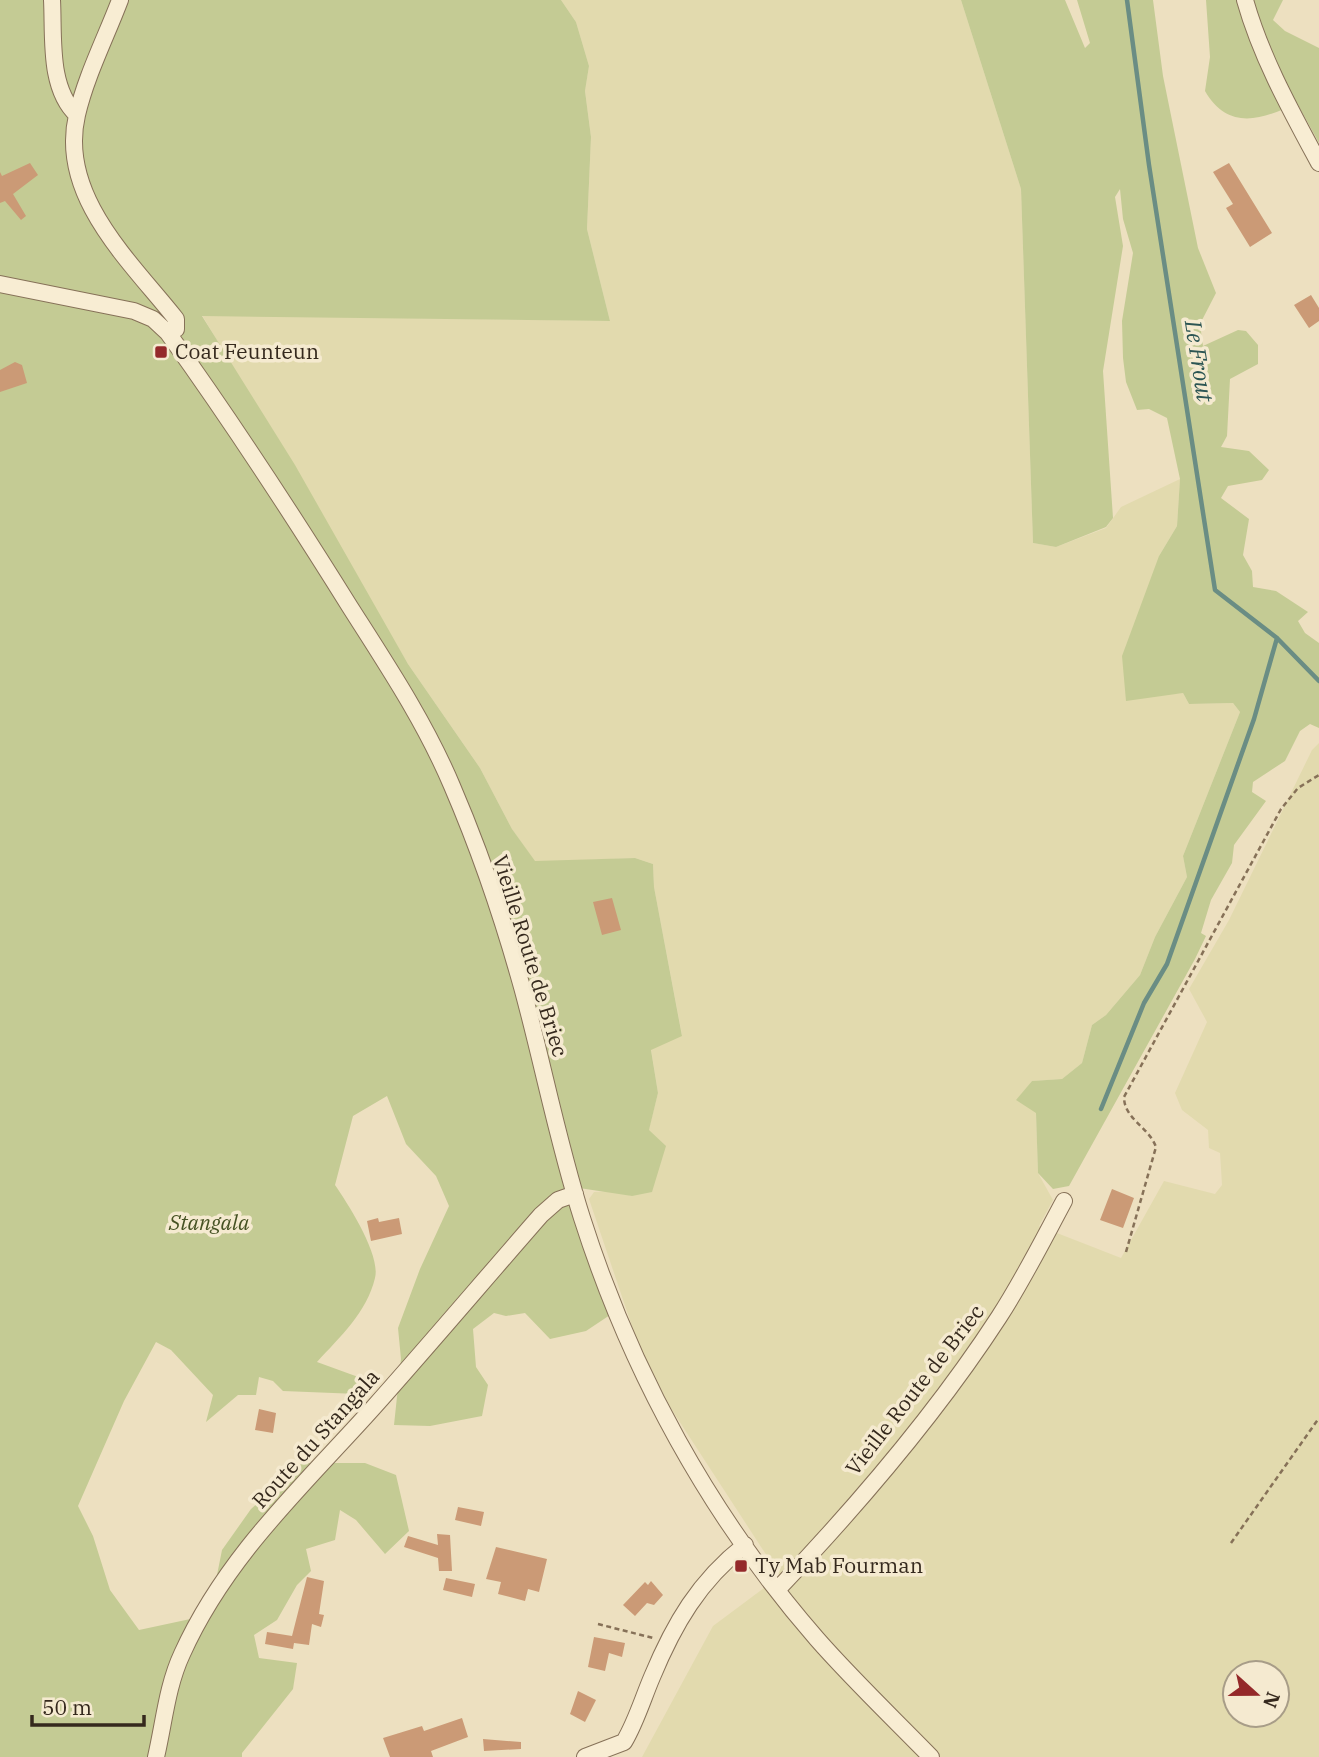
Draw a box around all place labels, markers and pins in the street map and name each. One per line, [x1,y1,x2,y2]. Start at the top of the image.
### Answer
place label: Coat Feunteun [175,337,319,365]
marker: Coat Feunteun [153,344,169,360]
place label: Ty Mab Fourman [755,1551,923,1579]
marker: Ty Mab Fourman [733,1558,749,1574]

